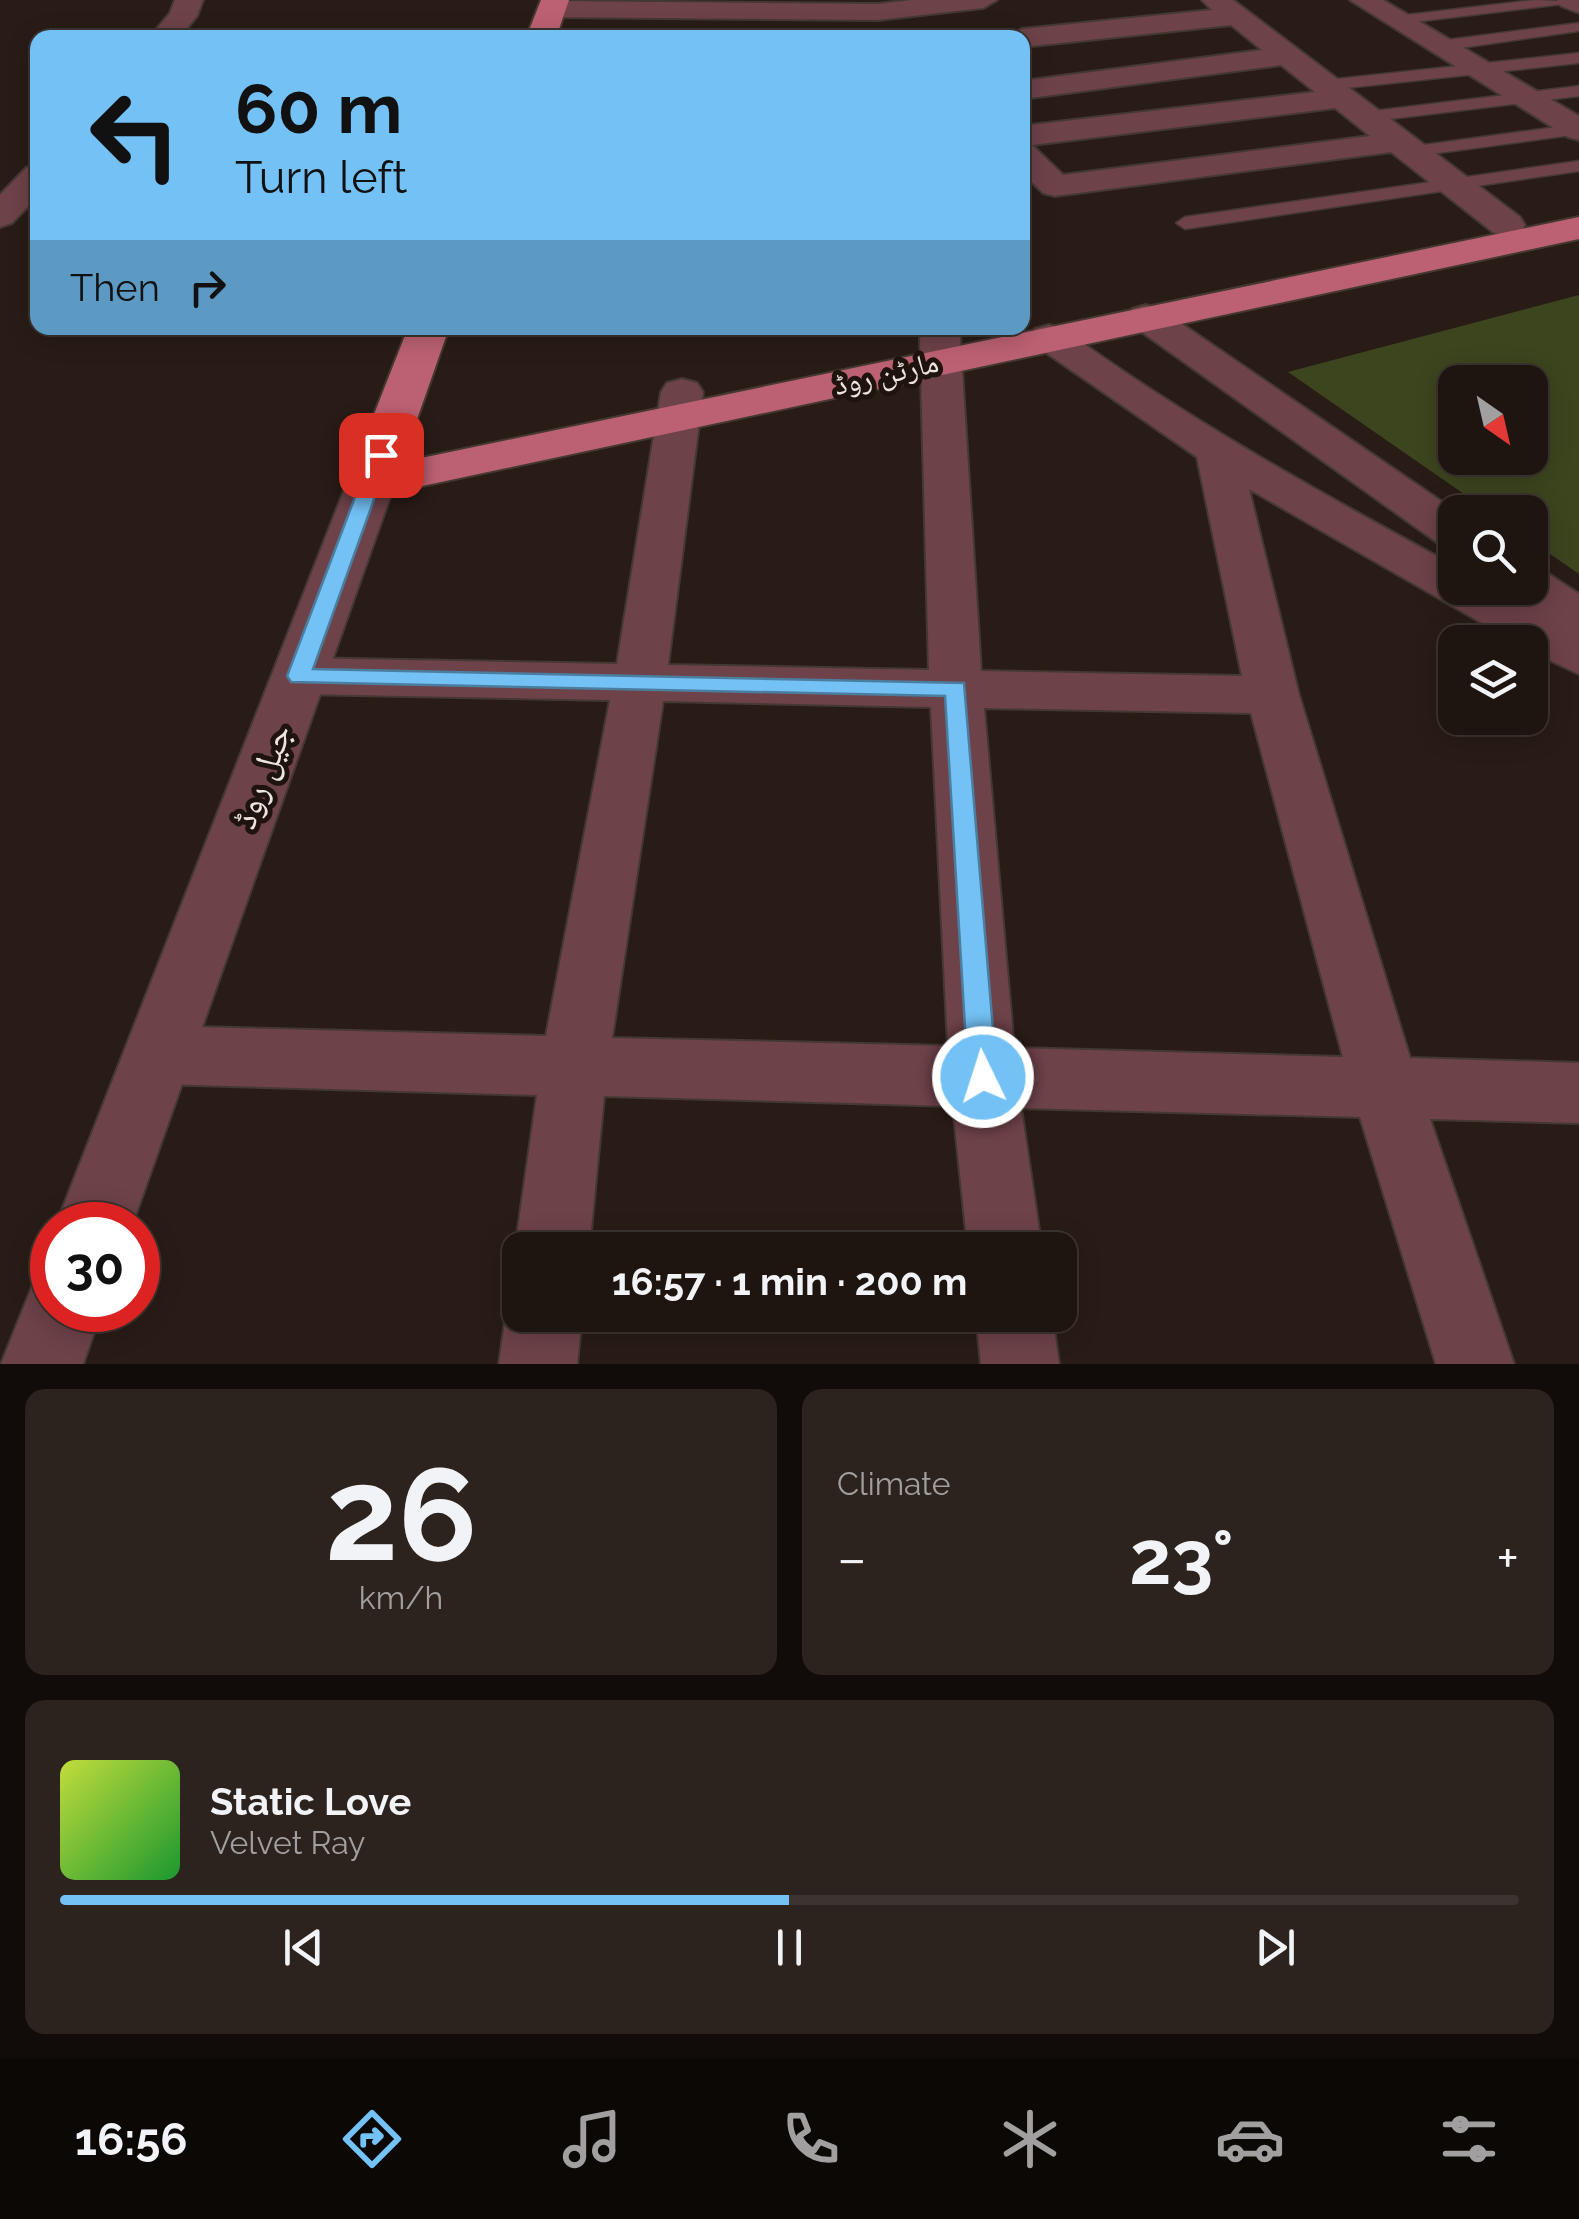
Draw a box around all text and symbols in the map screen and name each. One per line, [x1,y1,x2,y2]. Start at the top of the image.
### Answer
text: 60 m [235,67,402,149]
icon: left [70,70,200,200]
text: Turn left [235,151,407,204]
icon: right [180,260,235,315]
text: Then [70,265,160,310]
street label: مارٹن روڈ [830,344,942,403]
north arrow [1438,365,1548,475]
map controls [1438,365,1548,735]
pin [339,413,424,498]
icon: arrive [354,428,409,483]
button: search [1438,495,1548,605]
button: layers [1438,625,1548,735]
street label: جیل روڈ [222,718,301,835]
position arrow [931,1025,1035,1129]
speed limit sign: 30 [30,1202,160,1332]
text: 16:57 · 1 min · 200 m [612,1259,967,1304]
text: 26 [325,1438,477,1590]
text: Climate [837,1465,951,1502]
text: 23° [1129,1513,1234,1602]
text: − [837,1526,867,1591]
text: + [1496,1526,1519,1591]
text: km/h [359,1579,443,1616]
text: Static Love [210,1779,411,1824]
text: Velvet Ray [210,1824,365,1861]
icon: previous [276,1920,331,1975]
icon: pause [762,1920,817,1975]
icon: next [1248,1920,1303,1975]
icon: directions [337,2104,407,2174]
icon: music [557,2104,627,2174]
icon: phone [776,2104,846,2174]
icon: climate [995,2104,1065,2174]
icon: car [1215,2104,1285,2174]
icon: filters [1434,2104,1504,2174]
text: 16:56 [75,2113,188,2166]

